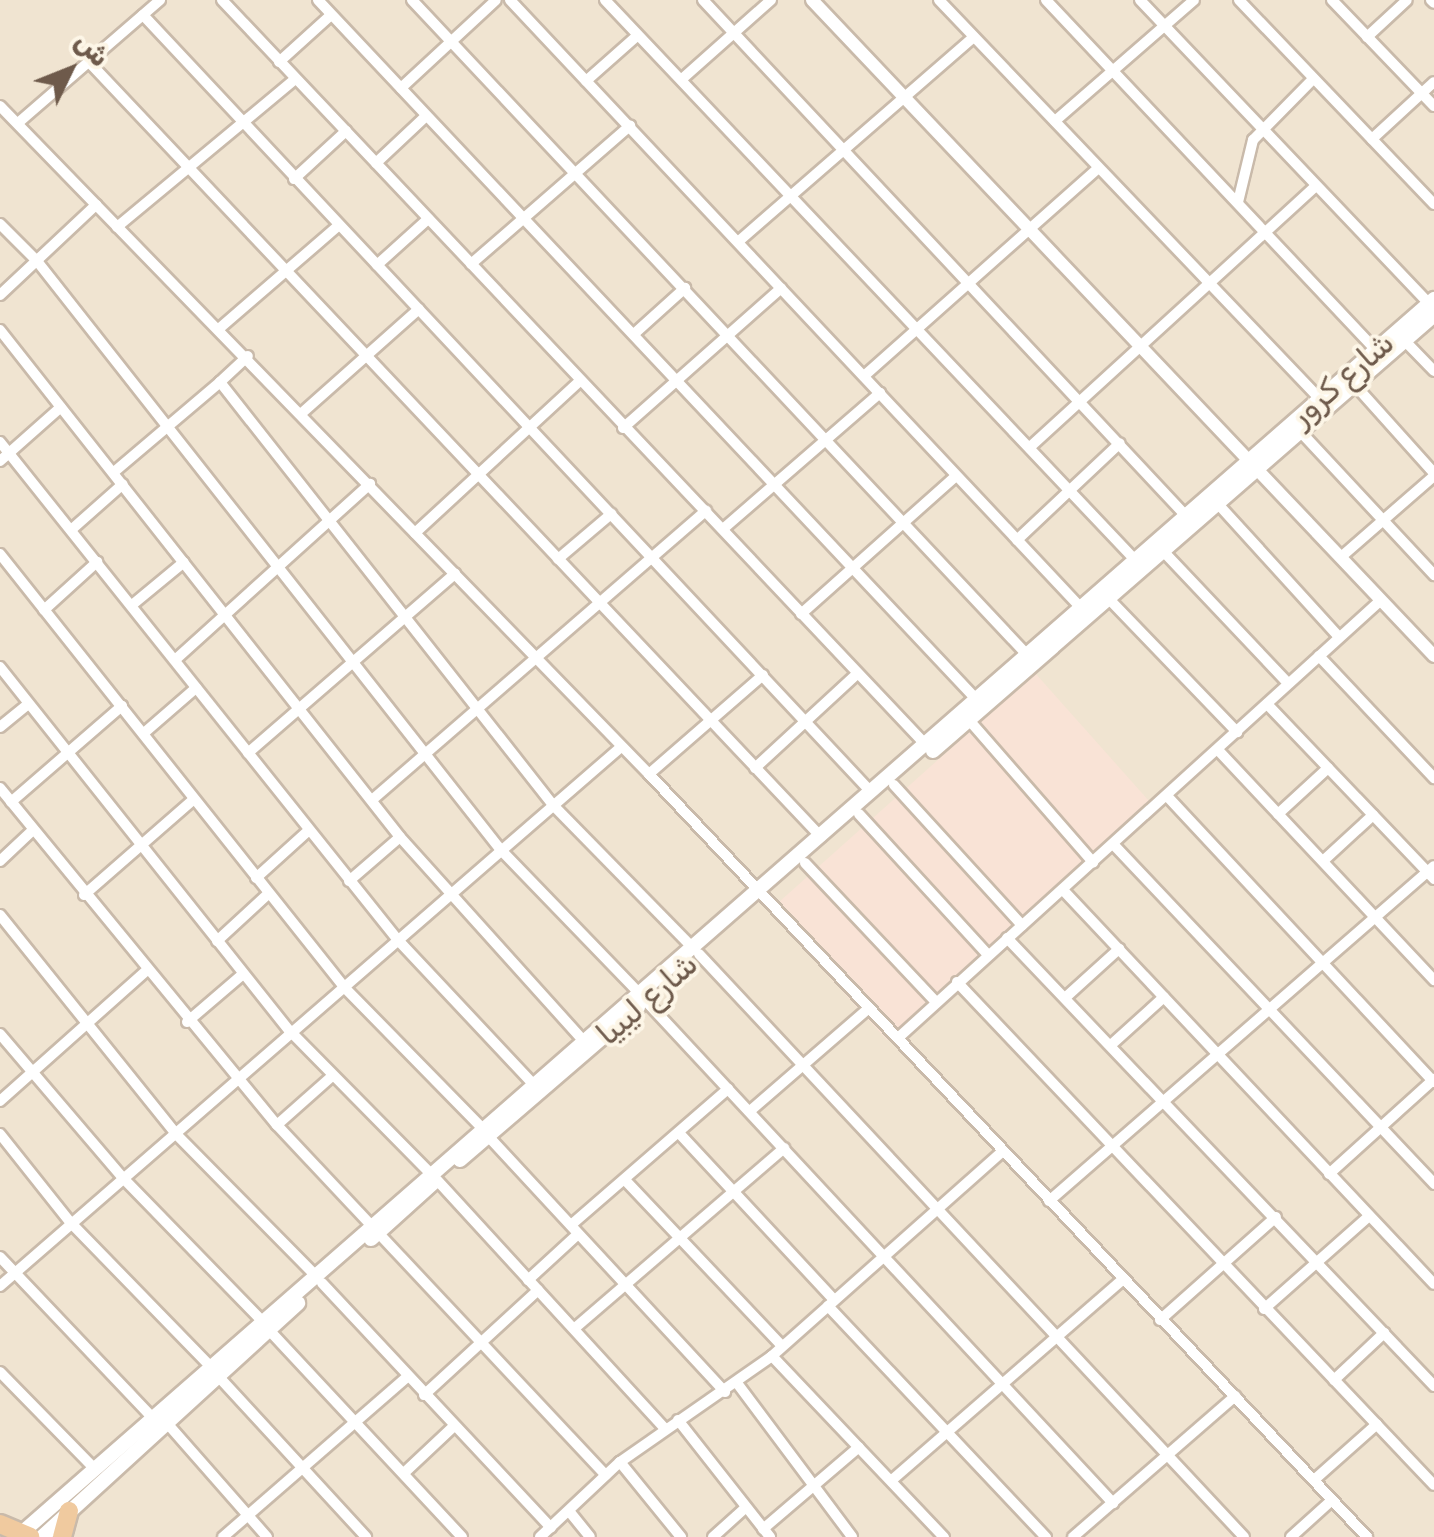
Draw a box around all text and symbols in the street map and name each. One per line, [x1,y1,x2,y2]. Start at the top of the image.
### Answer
north arrow [20,20,120,120]
text: ش [68,25,116,73]
street label: شارع كرور [1282,324,1402,434]
street label: شارع ليبيا [589,945,705,1053]

